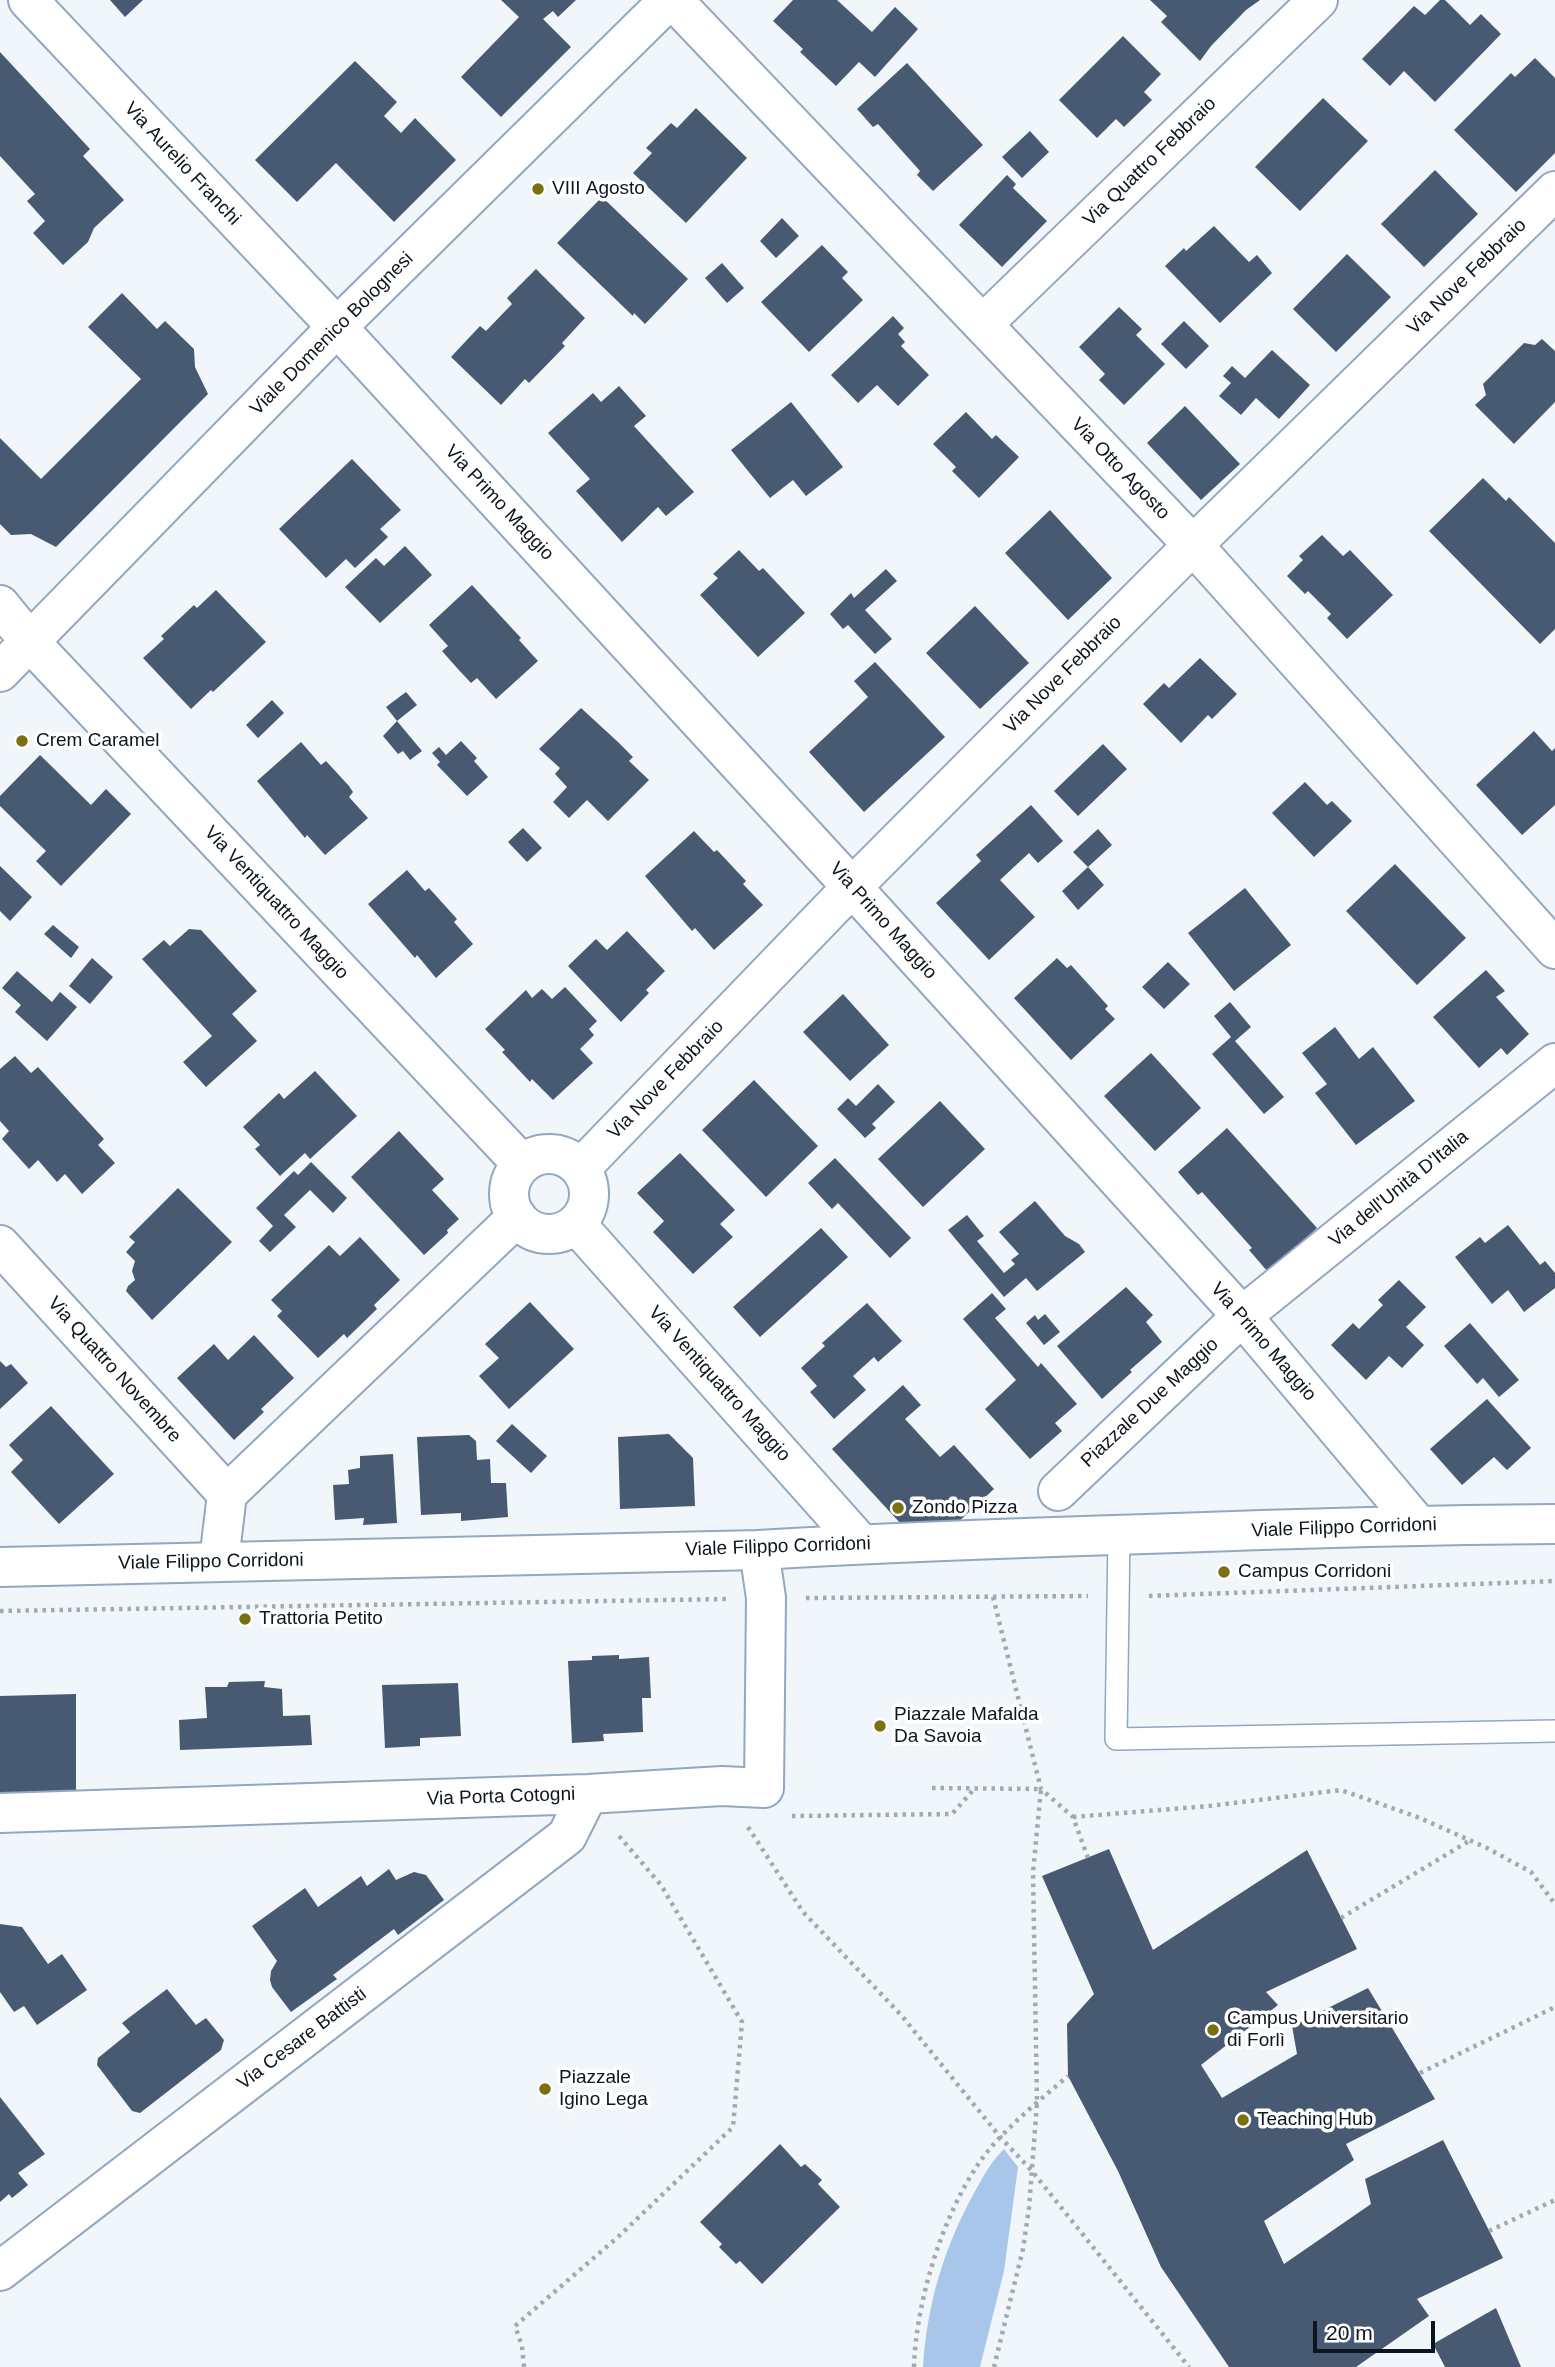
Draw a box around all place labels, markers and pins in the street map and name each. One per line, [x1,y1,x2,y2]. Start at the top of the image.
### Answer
place label: VIII Agosto [552,178,645,200]
marker: VIII Agosto [530,181,546,197]
place label: Crem Caramel [36,730,160,752]
marker: Crem Caramel [14,733,30,749]
place label: Zondo Pizza [912,1497,1018,1519]
marker: Zondo Pizza [890,1500,906,1516]
place label: Campus Corridoni [1238,1561,1391,1583]
marker: Campus Corridoni [1216,1564,1232,1580]
place label: Trattoria Petito [259,1608,383,1630]
marker: Trattoria Petito [237,1611,253,1627]
place label: Piazzale Mafalda Da Savoia [894,1704,1039,1748]
marker: Piazzale Mafalda Da Savoia [872,1718,888,1734]
place label: Campus Universitario di Forlì [1227,2008,1409,2052]
marker: Campus Universitario di Forlì [1205,2022,1221,2038]
place label: Piazzale Igino Lega [559,2067,648,2111]
marker: Piazzale Igino Lega [537,2081,553,2097]
place label: Teaching Hub [1257,2109,1373,2131]
marker: Teaching Hub [1235,2112,1251,2128]

